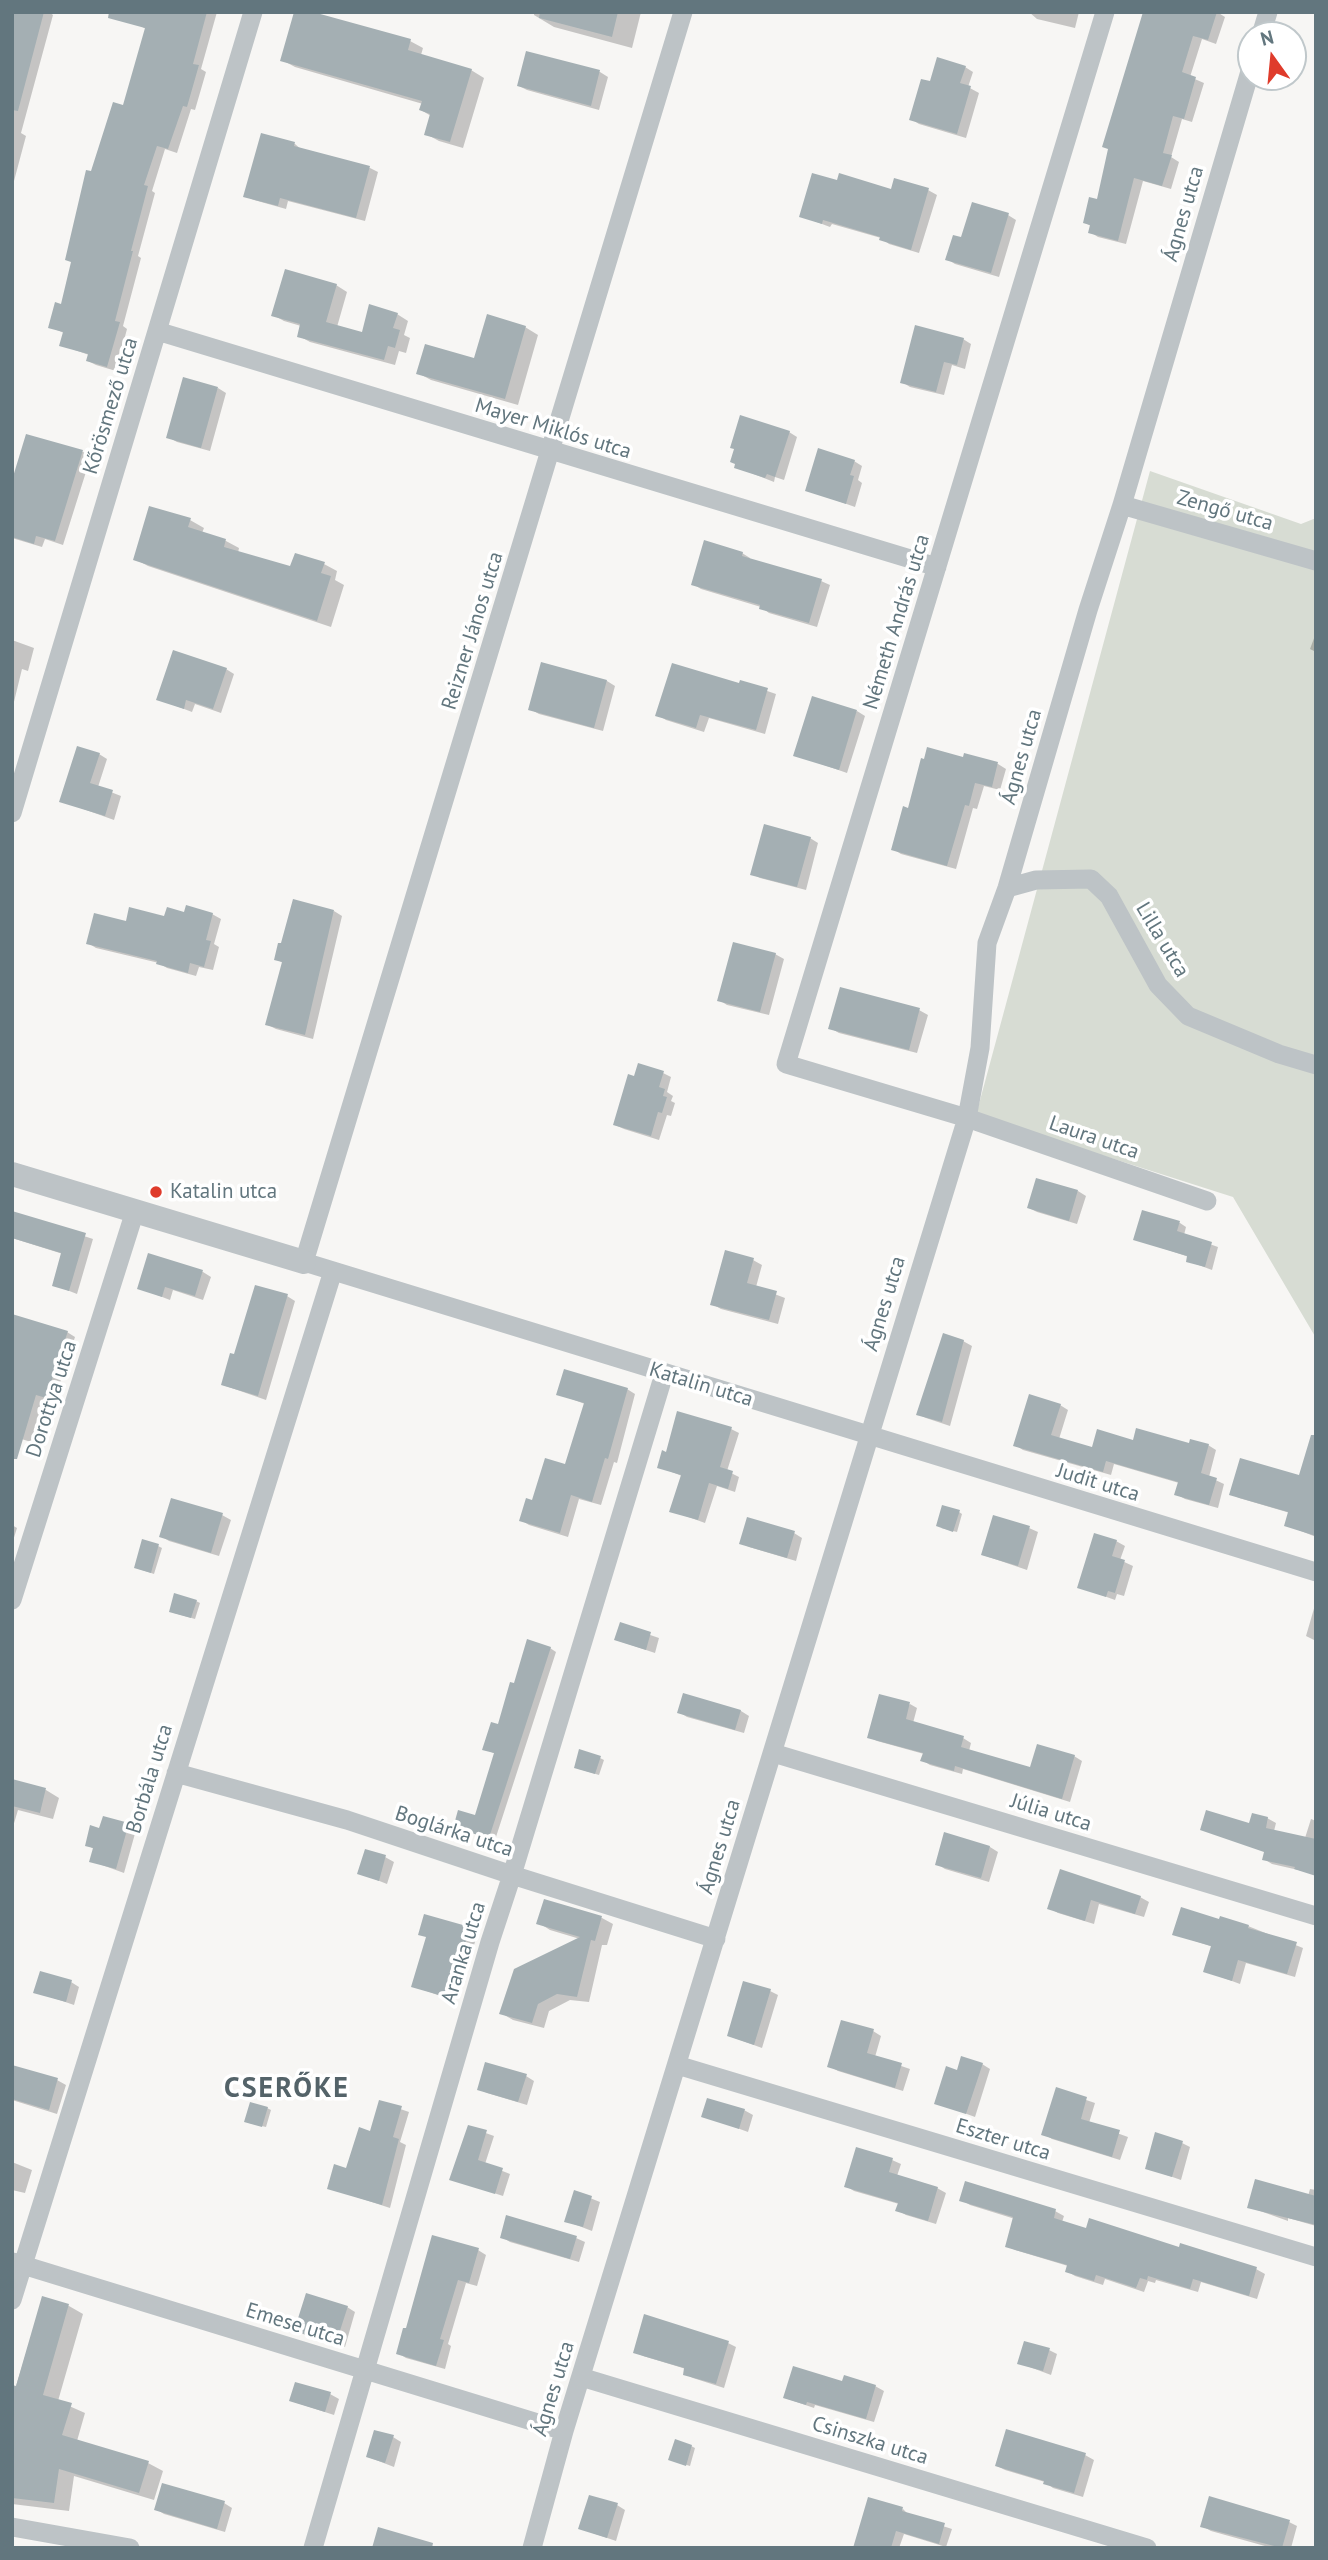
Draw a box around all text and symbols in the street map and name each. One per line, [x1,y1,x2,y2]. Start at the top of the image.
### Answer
north arrow [1237,21,1307,91]
text: N [1258,24,1276,51]
street label: Ágnes utca [1158,163,1210,265]
street label: Kőrösmező utca [78,335,144,477]
street label: Mayer Miklós utca [472,393,634,465]
street label: Zengő utca [1174,485,1276,537]
street label: Németh András utca [858,531,936,713]
street label: Reizner János utca [437,549,509,713]
street label: Ágnes utca [996,706,1048,808]
street label: Lilla utca [1130,898,1194,982]
street label: Laura utca [1046,1111,1142,1165]
place label: Katalin utca [170,1179,277,1205]
marker: Katalin utca [148,1184,164,1200]
street label: Ágnes utca [859,1253,911,1355]
street label: Dorottya utca [21,1337,83,1461]
street label: Katalin utca [646,1357,756,1413]
street label: Judit utca [1054,1458,1142,1508]
street label: Borbála utca [121,1721,179,1837]
street label: Júlia utca [1007,1789,1095,1837]
street label: Ágnes utca [694,1796,746,1898]
street label: Boglárka utca [392,1801,516,1863]
street label: Aranka utca [437,1899,491,2007]
district label: CSERŐKE [225,2072,349,2106]
street label: Eszter utca [953,2114,1053,2166]
street label: Emese utca [242,2298,348,2352]
street label: Ágnes utca [528,2338,580,2440]
street label: Csinszka utca [809,2411,931,2471]

